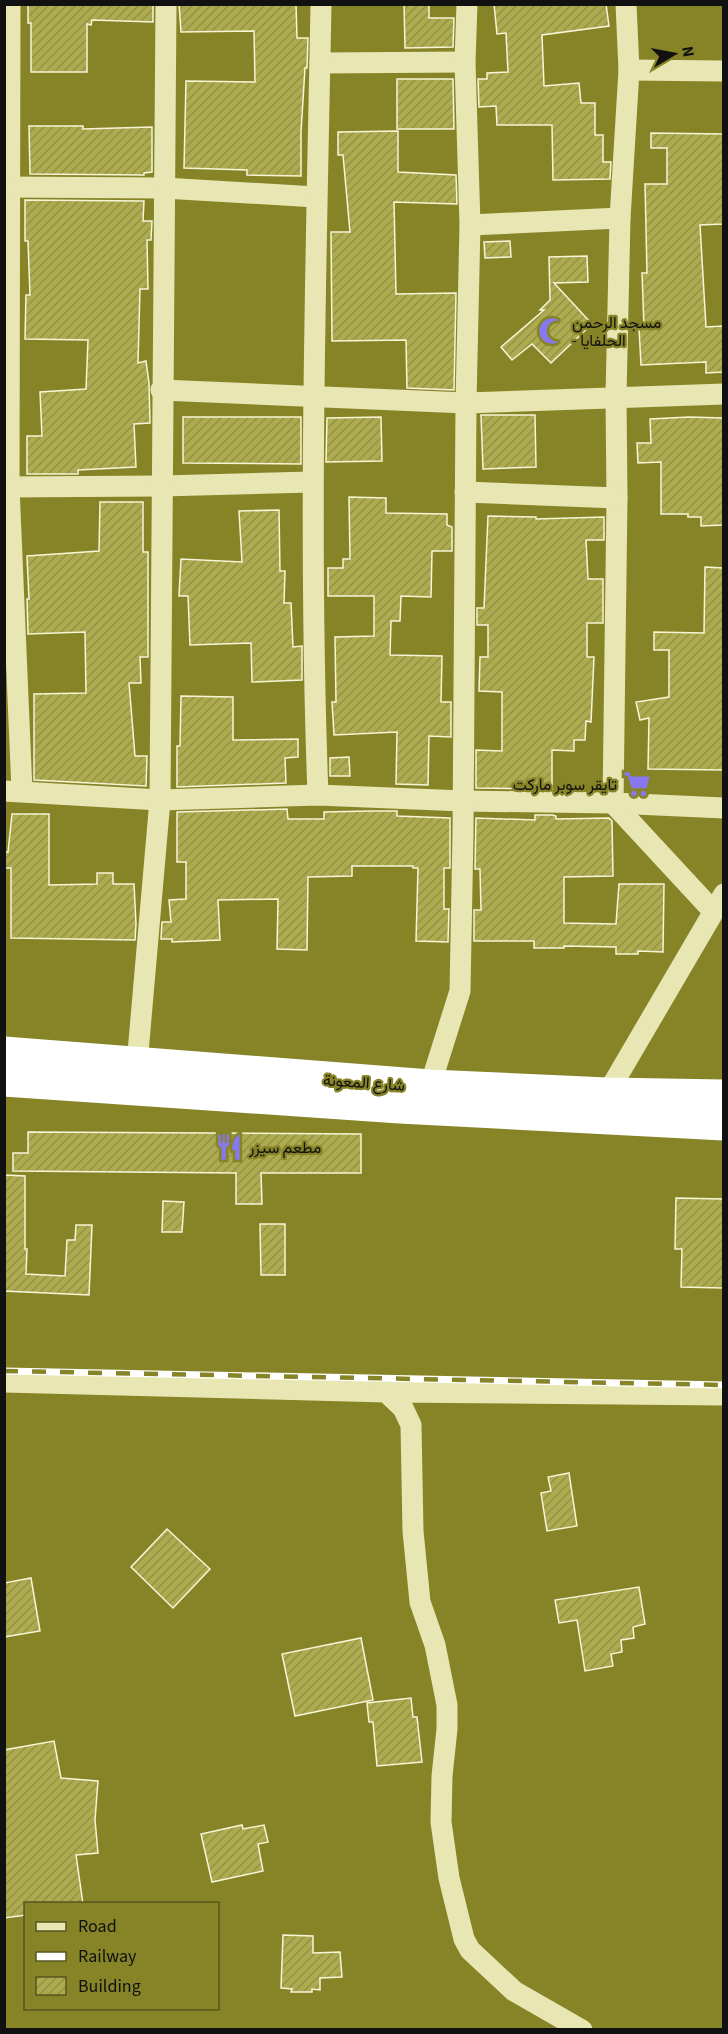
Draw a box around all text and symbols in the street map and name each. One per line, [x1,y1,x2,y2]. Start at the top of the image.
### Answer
north arrow [644,24,704,84]
text: N [676,44,700,59]
place label: مسجد الرحمن - الحلفايا [572,312,661,352]
mosque icon: مسجد الرحمن - الحلفايا [537,316,567,346]
supermarket icon: تايقر سوبر ماركت [622,769,652,799]
place label: تايقر سوبر ماركت [513,774,617,796]
street label: شارع المعونة [322,1069,406,1097]
restaurant icon: مطعم سيزر [214,1132,244,1162]
place label: مطعم سيزر [248,1137,321,1159]
legend [24,1902,219,2010]
text: Road [78,1914,117,1939]
text: Railway [78,1944,137,1969]
text: Building [78,1974,141,1999]

